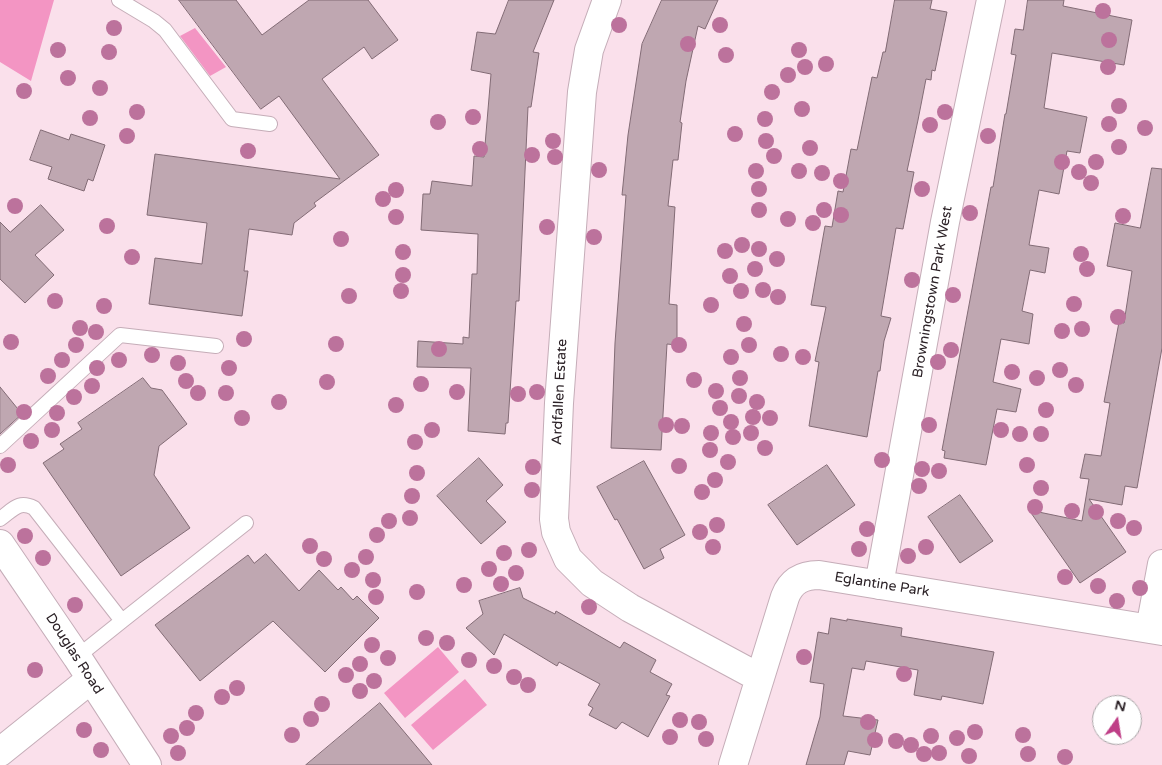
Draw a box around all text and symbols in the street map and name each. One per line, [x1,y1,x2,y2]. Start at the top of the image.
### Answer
street label: Browningstown Park West [910,205,956,379]
street label: Ardfallen Estate [549,339,571,445]
street label: Eglantine Park [833,569,931,601]
street label: Douglas Road [42,610,106,698]
north arrow [1092,695,1142,745]
text: N [1113,696,1128,715]

